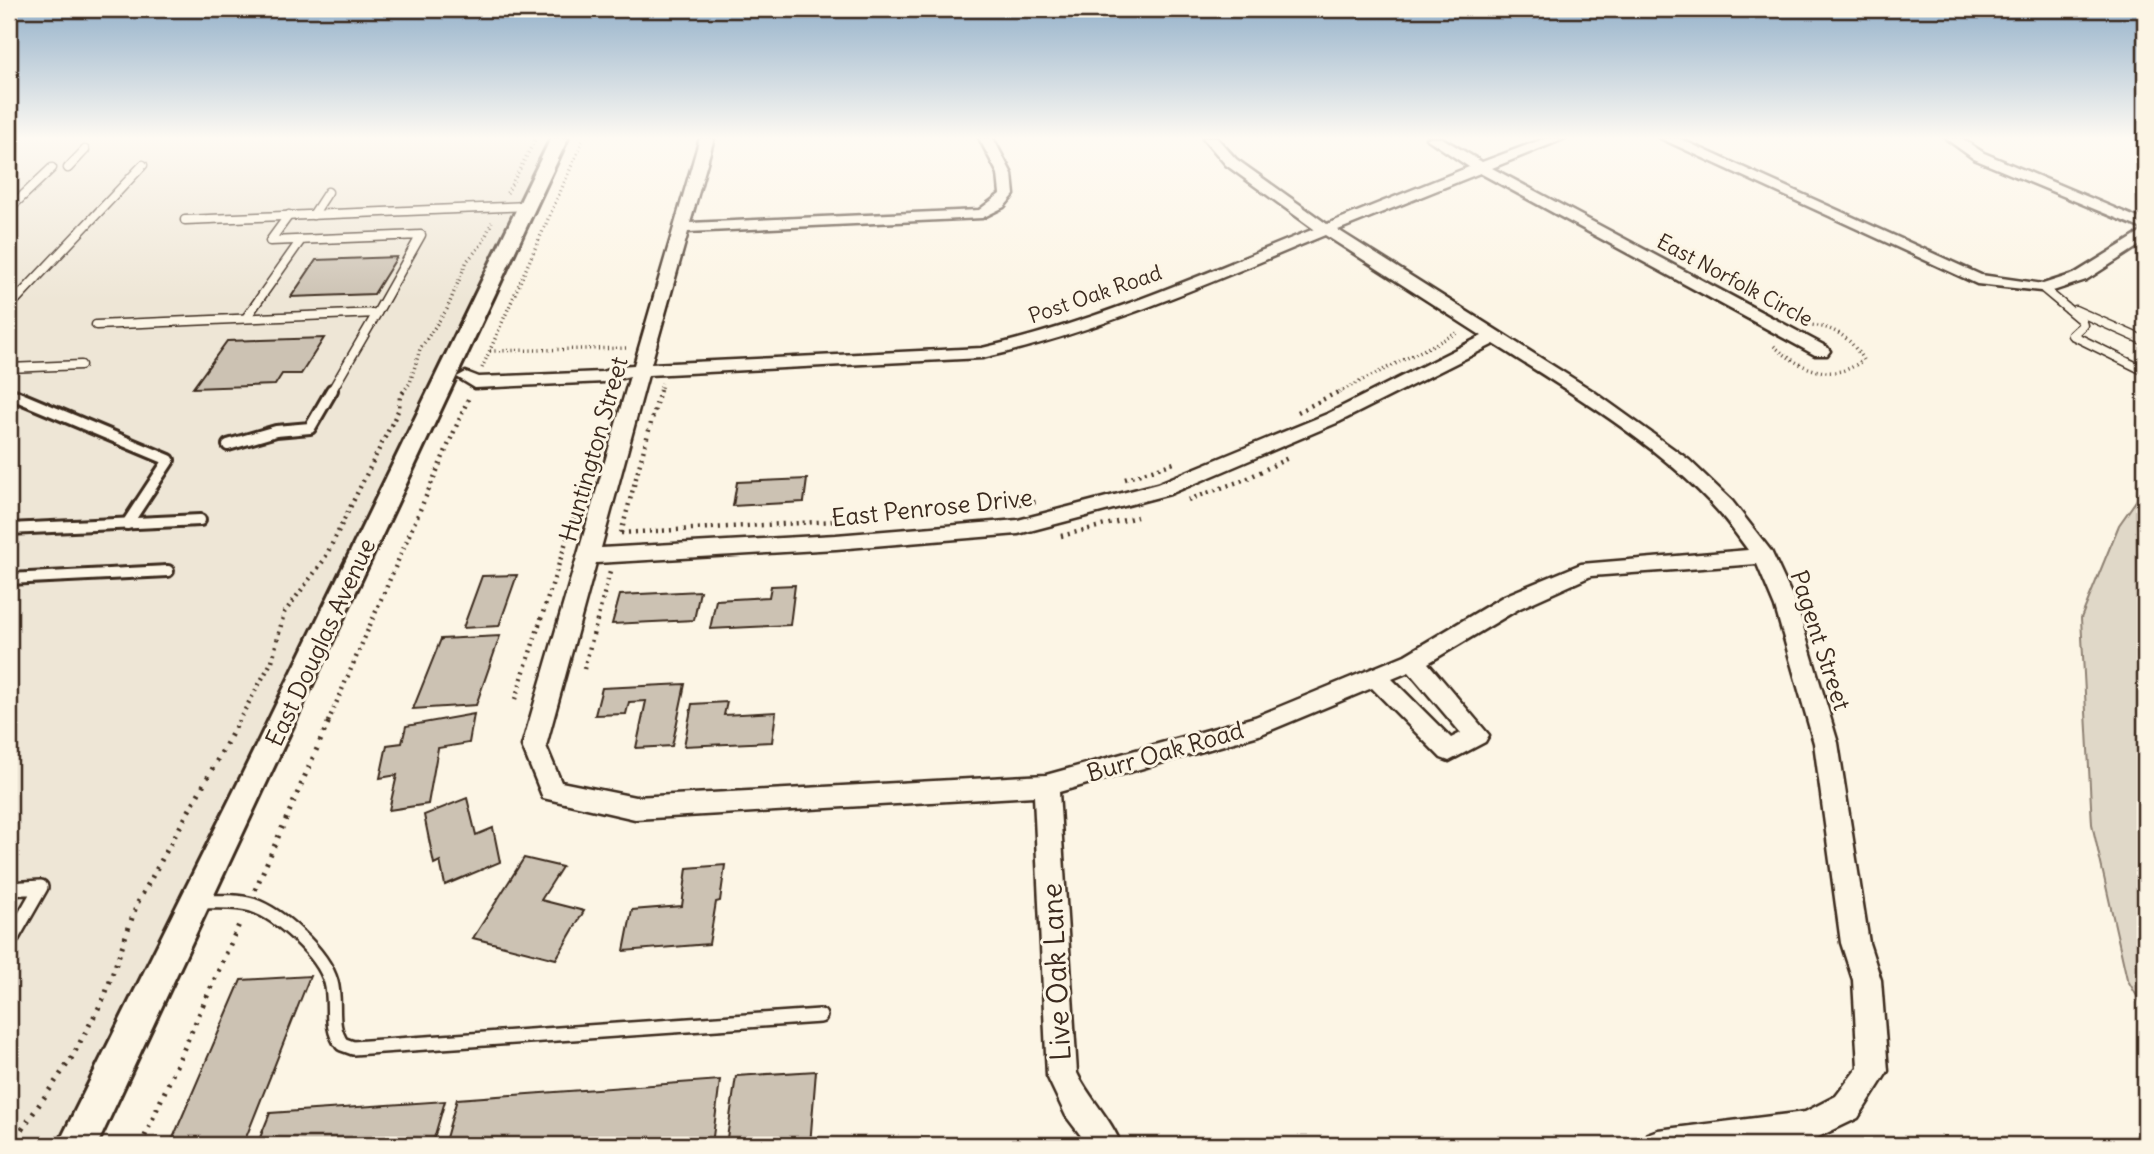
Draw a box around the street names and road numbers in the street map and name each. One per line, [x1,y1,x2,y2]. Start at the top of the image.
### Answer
street label: East Norfolk Circle [1652,228,1818,332]
street label: Post Oak Road [1025,259,1165,329]
street label: Huntington Street [552,353,634,545]
street label: East Penrose Drive [830,482,1034,532]
street label: East Douglas Avenue [259,533,381,751]
street label: Pagent Street [1784,566,1858,714]
street label: Burr Oak Road [1083,714,1247,788]
street label: Live Oak Lane [1033,882,1079,1062]

